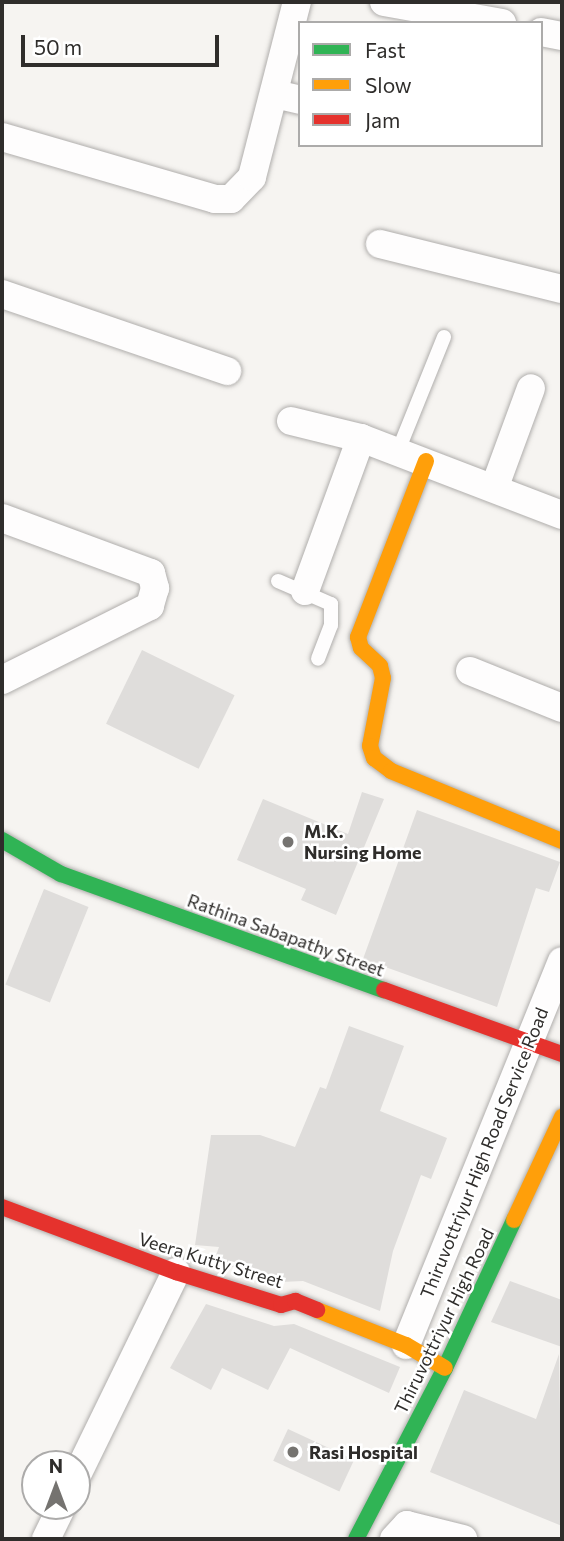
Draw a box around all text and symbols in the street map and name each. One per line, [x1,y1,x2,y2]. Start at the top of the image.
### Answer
scale bar [24,21,222,65]
legend [298,21,543,147]
text: 50 m [34,34,82,59]
text: Fast [365,37,406,62]
text: Slow [365,72,412,97]
text: Jam [365,107,400,132]
place label: M.K. Nursing Home [304,821,422,864]
marker: M.K. Nursing Home [278,832,298,852]
street label: Rathina Sabapathy Street [185,889,387,981]
street label: Thiruvottriyur High Road Service Road [416,1004,552,1302]
street label: Thiruvottriyur High Road [390,1225,498,1417]
street label: Veera Kutty Street [136,1228,286,1292]
place label: Rasi Hospital [309,1441,418,1463]
marker: Rasi Hospital [283,1442,303,1462]
north arrow [21,1450,91,1520]
text: N [49,1454,63,1477]

